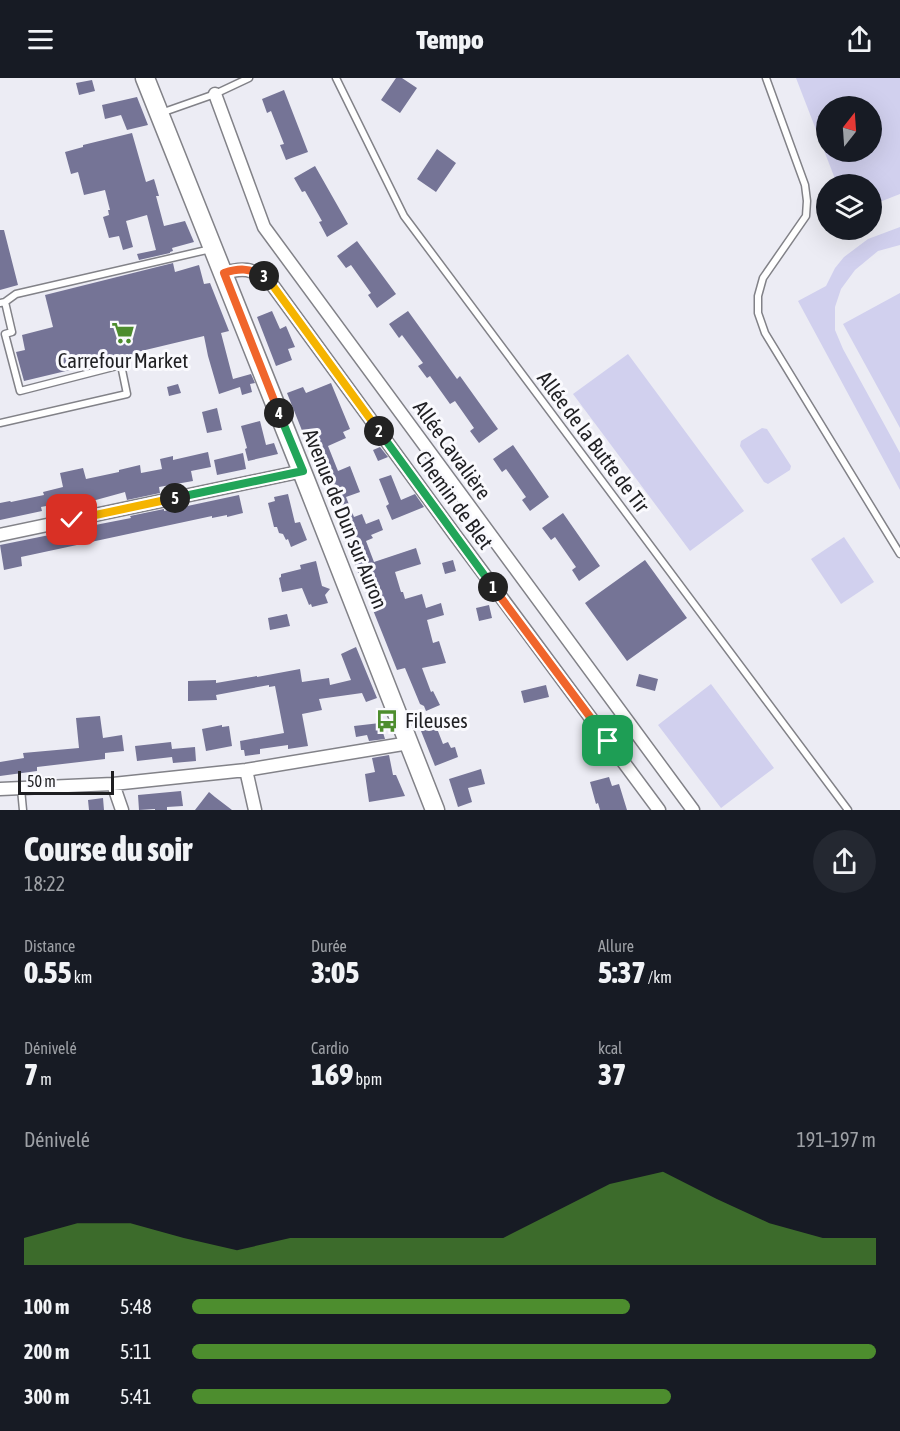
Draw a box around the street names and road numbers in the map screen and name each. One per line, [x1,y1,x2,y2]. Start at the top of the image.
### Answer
street label: Allée de la Butte de Tir [533,366,655,517]
street label: Allée Cavalière [409,395,497,503]
street label: Avenue de Dun sur Auron [299,425,393,612]
street label: Chemin de Blet [411,446,498,553]

